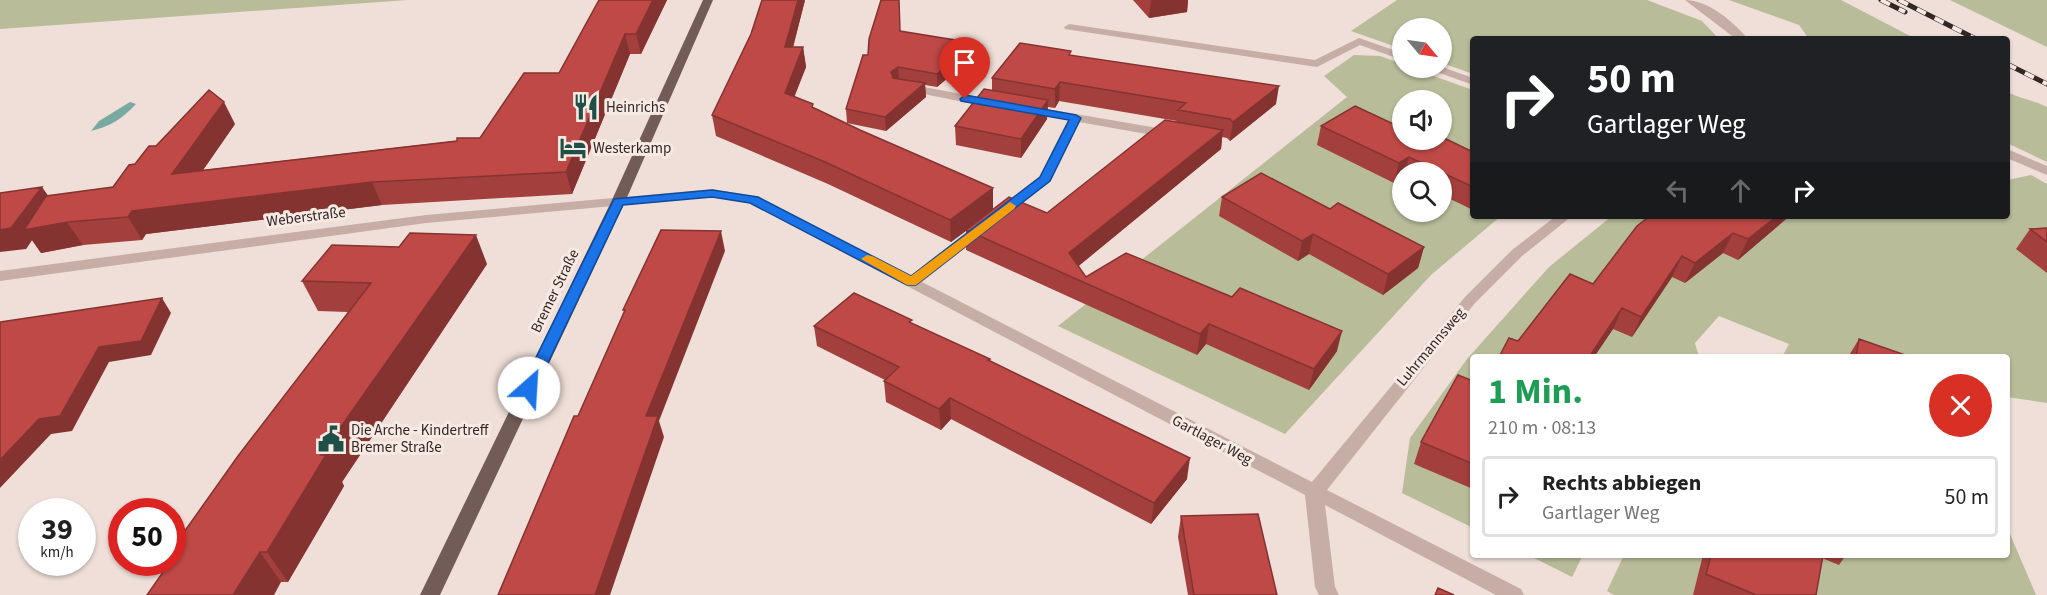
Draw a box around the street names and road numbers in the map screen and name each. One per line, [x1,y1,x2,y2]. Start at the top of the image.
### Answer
street label: Weberstraße [265,202,347,232]
street label: Bremer Straße [526,246,584,336]
street label: Luhrmannsweg [1392,303,1470,391]
street label: Gartlager Weg [1168,410,1256,470]

